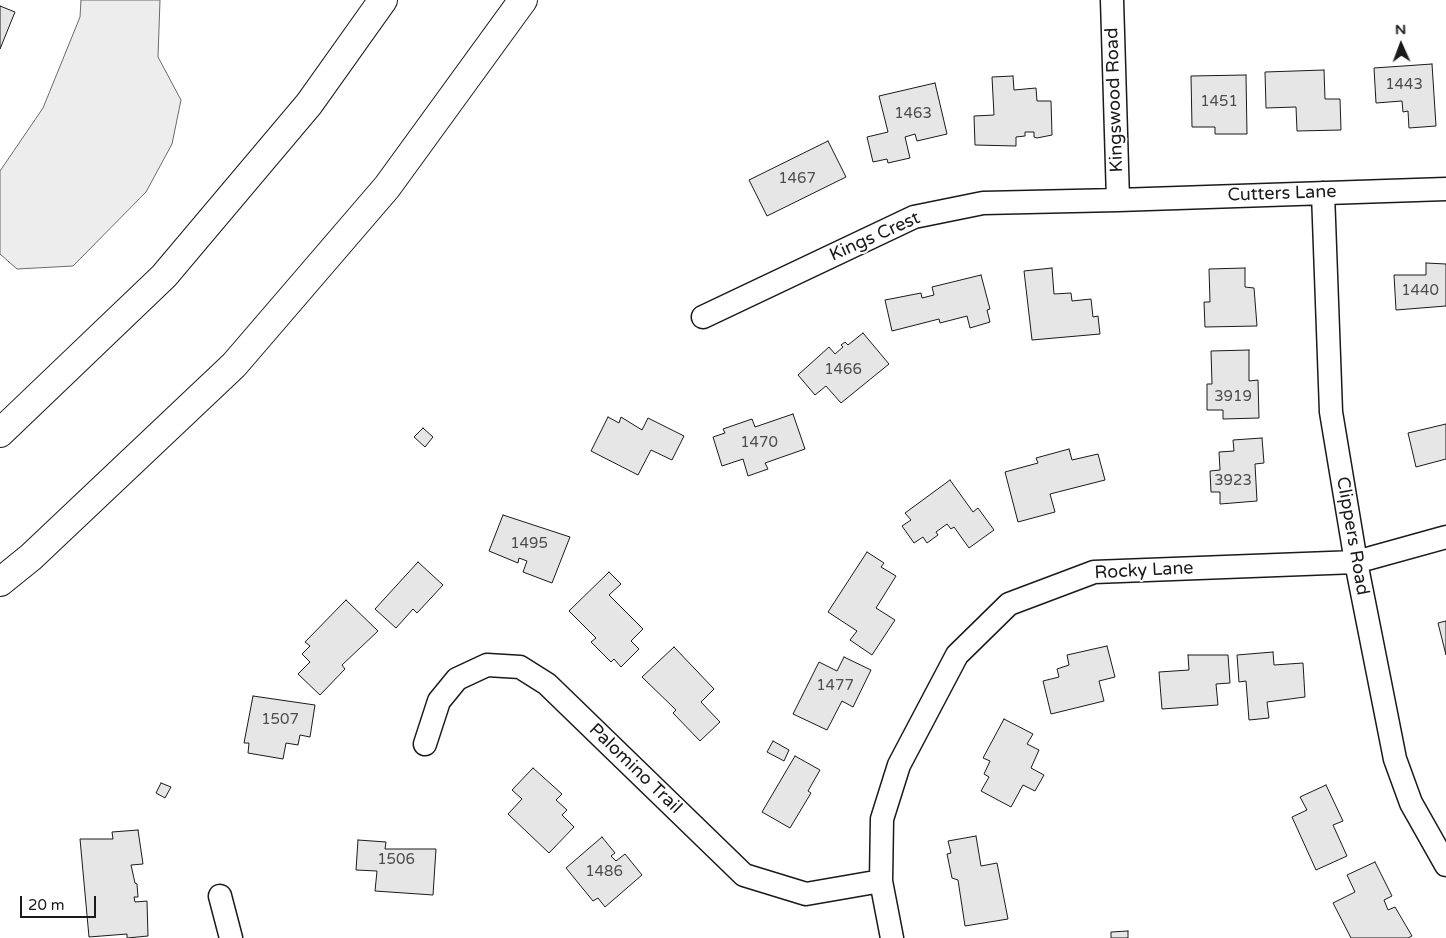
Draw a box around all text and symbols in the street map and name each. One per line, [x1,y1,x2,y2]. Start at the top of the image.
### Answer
north arrow [1376,20,1426,70]
text: N [1395,21,1406,38]
street label: Kingswood Road [1102,27,1128,173]
house number: 1443 [1385,76,1423,94]
house number: 1451 [1200,93,1238,111]
house number: 1463 [894,105,932,123]
house number: 1467 [778,170,816,188]
street label: Cutters Lane [1227,181,1337,207]
street label: Kings Crest [826,207,924,267]
house number: 1440 [1401,282,1439,300]
house number: 1466 [824,361,862,379]
house number: 3919 [1214,388,1252,406]
house number: 1470 [740,434,778,452]
house number: 3923 [1214,472,1252,490]
street label: Clippers Road [1331,475,1373,597]
house number: 1495 [510,535,548,553]
street label: Rocky Lane [1094,558,1194,584]
house number: 1477 [816,677,854,695]
house number: 1507 [261,711,299,729]
street label: Palomino Trail [584,719,686,819]
house number: 1506 [377,851,415,869]
house number: 1486 [585,863,623,881]
scale bar [22,886,99,918]
text: 20 m [28,896,65,914]

